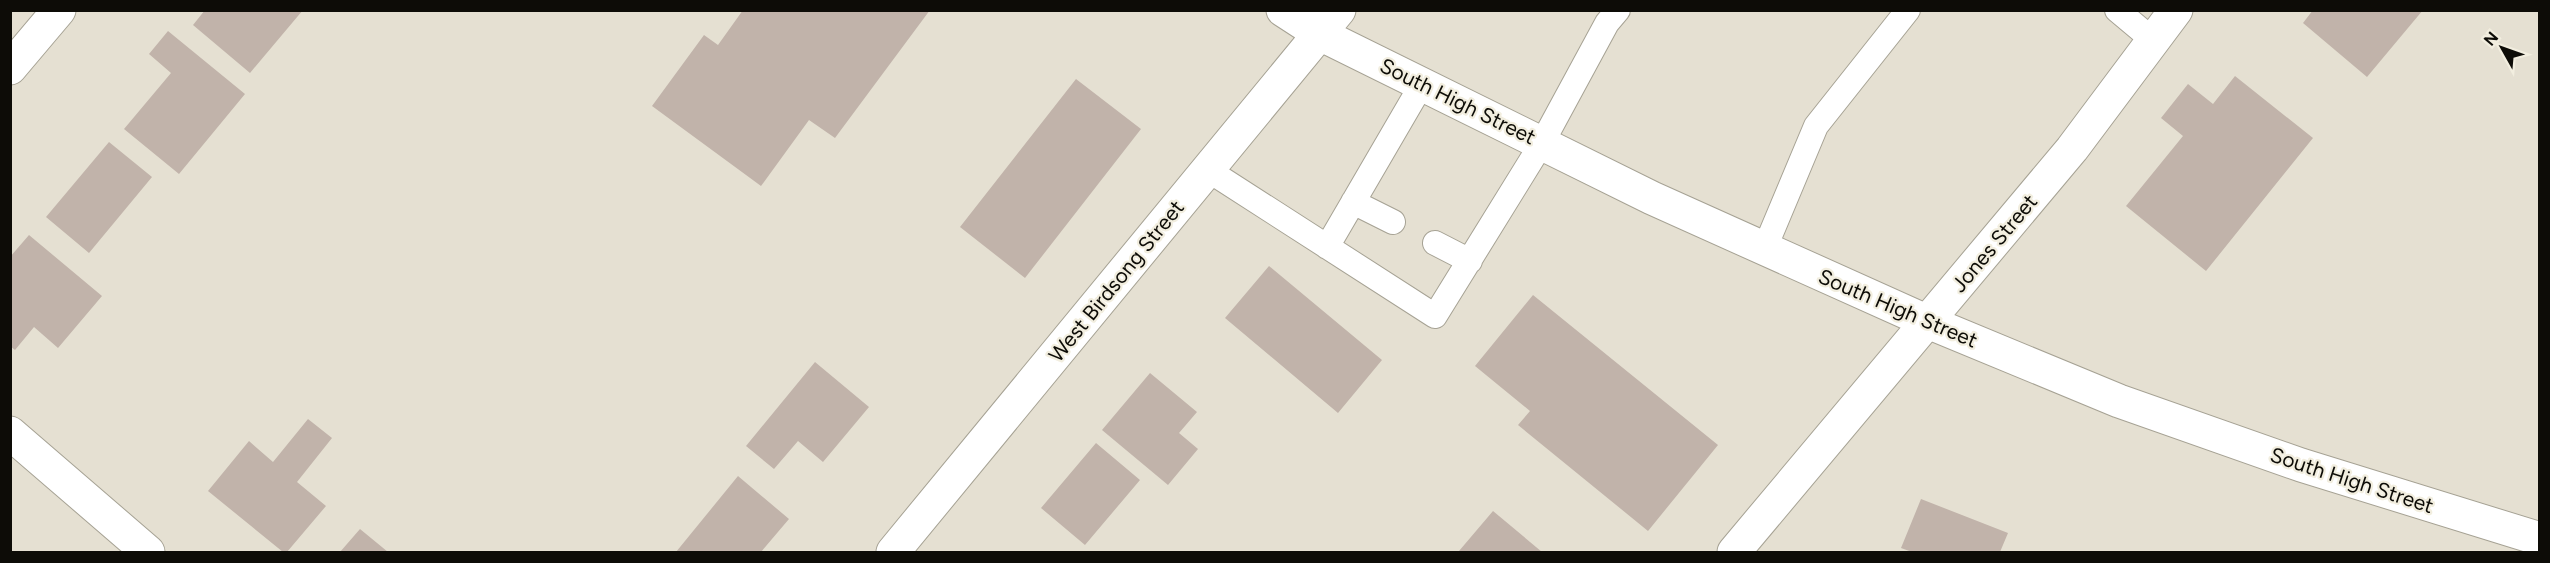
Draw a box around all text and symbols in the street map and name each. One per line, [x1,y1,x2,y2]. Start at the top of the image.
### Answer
north arrow [2472,18,2532,78]
text: N [2480,28,2502,50]
street label: South High Street [1376,52,1540,150]
street label: Jones Street [1946,189,2042,297]
street label: West Birdsong Street [1043,195,1189,367]
street label: South High Street [1815,263,1981,353]
street label: South High Street [2267,442,2437,518]

